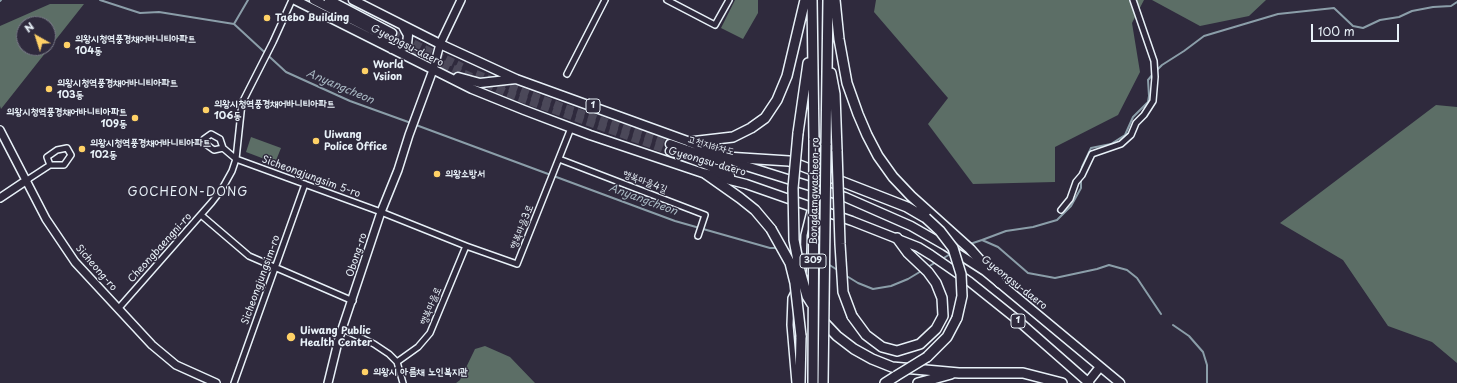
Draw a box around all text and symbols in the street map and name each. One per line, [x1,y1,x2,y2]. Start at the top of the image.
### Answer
place label: Taebo Building [275,12,349,24]
marker: Taebo Building [262,13,272,23]
north arrow [16,16,56,56]
scale bar [1313,16,1401,42]
text: N [20,18,37,36]
street label: Gyeongsu-daero [369,22,445,70]
text: 100 m [1318,22,1355,40]
place label: 의왕시청역풍경채어바니티아파트 104동 [75,33,196,56]
marker: 의왕시청역풍경채어바니티아파트 104동 [62,40,72,50]
place label: World Vsiion [373,59,404,82]
marker: World Vsiion [360,66,370,76]
water label: Anyangcheon [304,67,376,107]
place label: 의왕시청역풍경채어바니티아파트 103동 [57,77,178,100]
marker: 의왕시청역풍경채어바니티아파트 103동 [44,84,54,94]
place label: 의왕시청역풍경채어바니티아파트 106동 [214,98,335,122]
road number: 1 [586,99,600,113]
marker: 의왕시청역풍경채어바니티아파트 106동 [201,105,211,115]
place label: 의왕시청역풍경채어바니티아파트 109동 [6,106,127,130]
marker: 의왕시청역풍경채어바니티아파트 109동 [130,113,140,123]
place label: Uiwang Police Office [324,129,387,152]
street label: 고천지하차도 [686,134,736,158]
marker: Uiwang Police Office [311,136,321,146]
place label: 의왕시청역풍경채어바니티아파트 102동 [90,137,211,160]
street label: Bongdamgwacheon-ro [808,137,822,245]
marker: 의왕시청역풍경채어바니티아파트 102동 [77,144,87,154]
street label: Gyeongsu-daero [667,145,747,179]
street label: Sicheongjungsim 5-ro [260,154,362,200]
place label: 의왕소방서 [445,168,485,180]
street label: 행복마을4길 [621,168,669,196]
marker: 의왕소방서 [432,169,442,179]
water label: Anyangcheon [607,181,679,219]
district label: GOCHEON-DONG [127,186,249,200]
street label: 행복마을3로 [508,203,536,251]
street label: Cheongbaengni-ro [126,211,194,285]
street label: Obong-ro [344,231,370,279]
street label: Sicheongjungsim-ro [239,234,283,326]
street label: Sicheong-ro [73,242,119,294]
road number: 309 [800,254,826,268]
street label: Gyeongsu-daero [979,254,1049,312]
street label: 행복마을로 [418,285,444,327]
road number: 1 [1011,314,1025,328]
place label: Uiwang Public Health Center [300,325,372,348]
marker: Uiwang Public Health Center [285,331,297,343]
place label: 의왕시 아름채 노인복지관 [373,366,468,378]
marker: 의왕시 아름채 노인복지관 [360,367,370,377]

